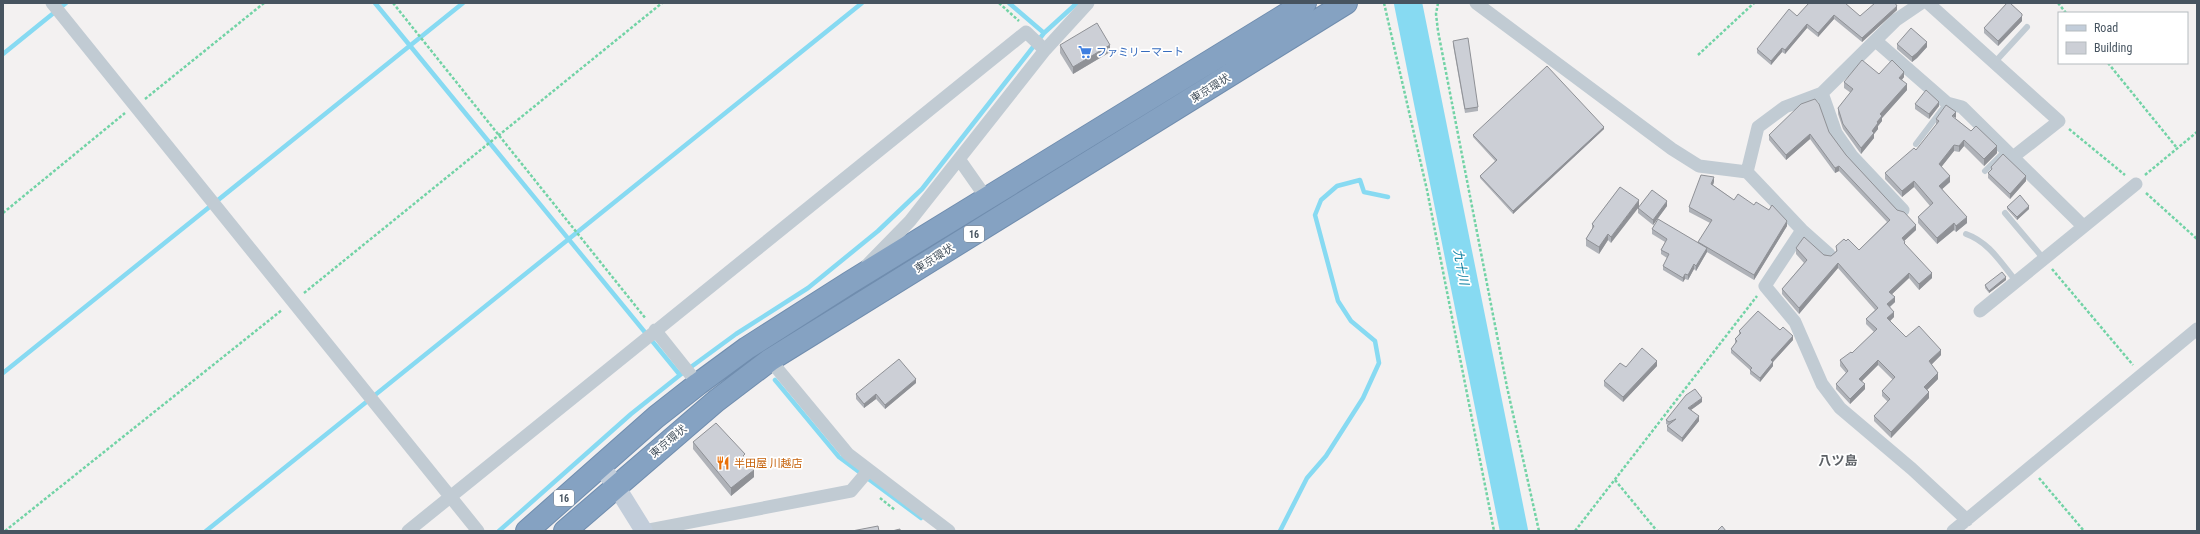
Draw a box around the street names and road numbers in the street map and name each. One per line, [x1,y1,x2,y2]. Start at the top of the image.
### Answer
street label: 東京環状 [1188,71,1233,106]
road number: 16 [964,226,984,242]
street label: 東京環状 [912,241,957,276]
street label: 東京環状 [647,422,690,461]
road number: 16 [554,490,574,506]

